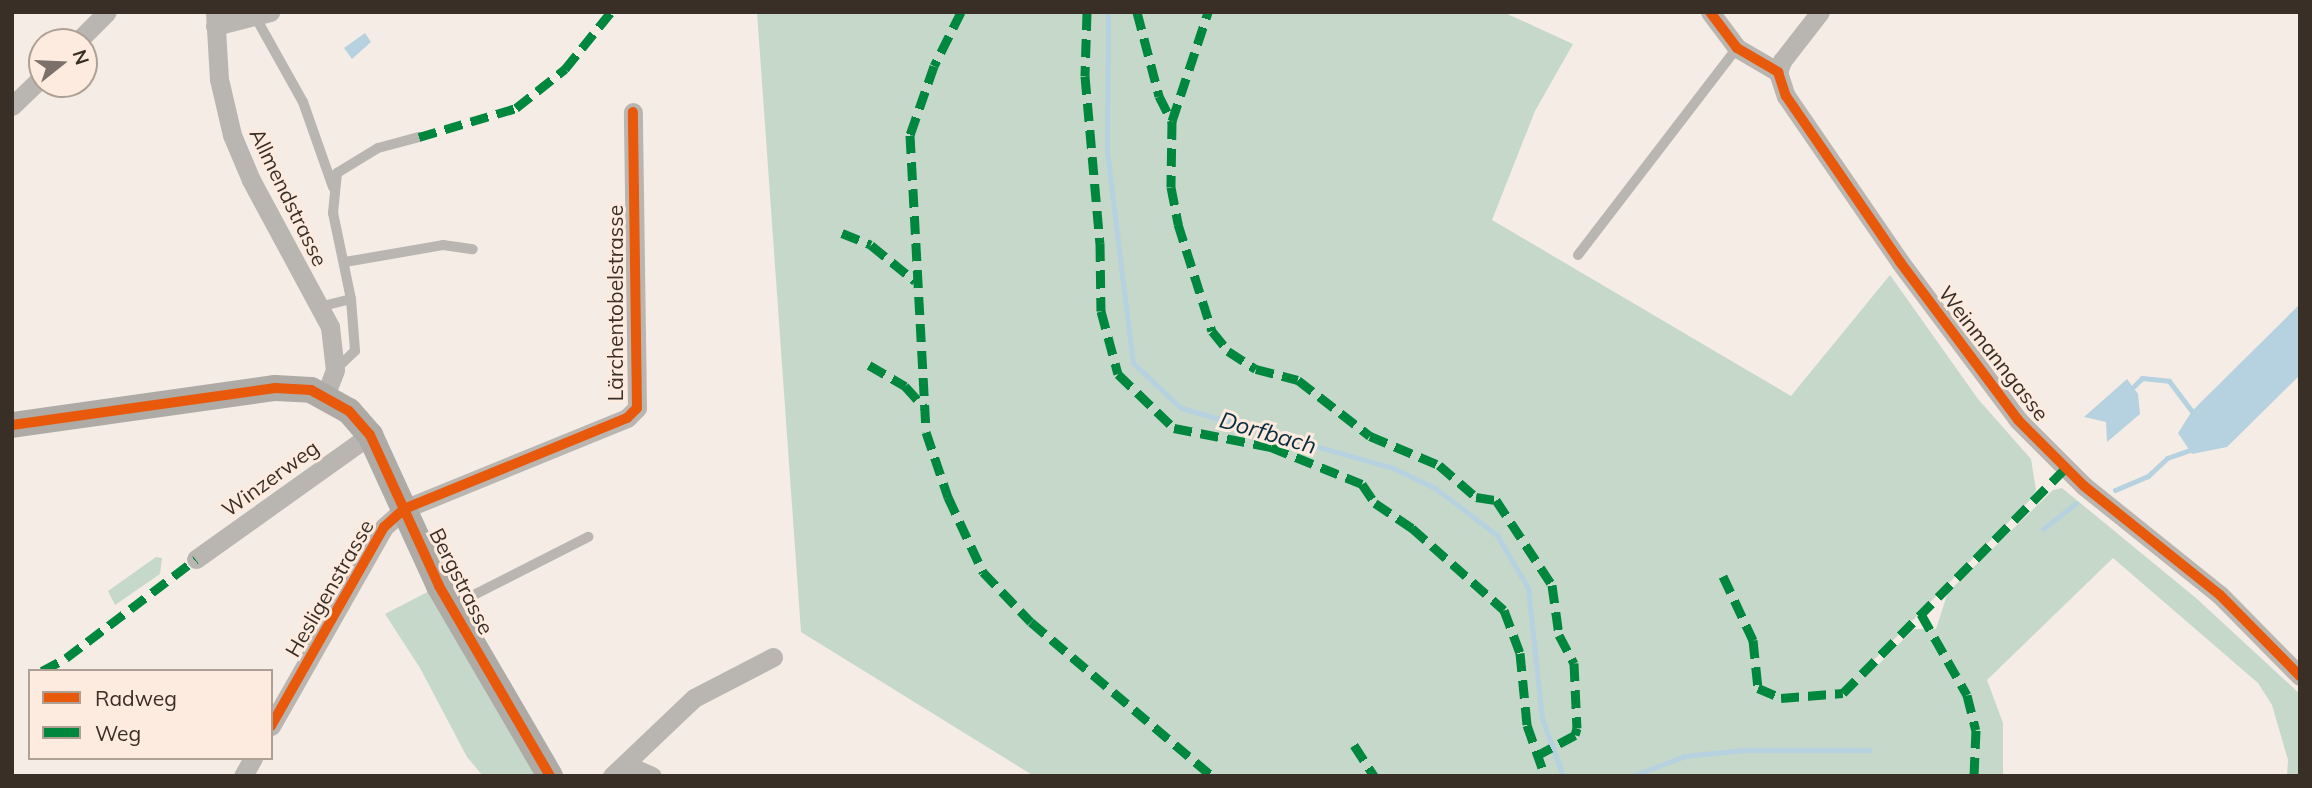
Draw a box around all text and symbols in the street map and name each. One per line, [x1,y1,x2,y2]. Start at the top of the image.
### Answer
north arrow [28,28,98,98]
text: N [67,47,95,68]
street label: Allmendstrasse [245,124,333,270]
street label: Lärchentobelstrasse [602,205,628,401]
street label: Weinmanngasse [1934,281,2054,425]
water label: Dorfbach [1216,406,1320,460]
street label: Winzerweg [217,435,323,521]
street label: Hesligenstrasse [280,515,378,661]
street label: Bergstrasse [424,524,500,638]
legend [28,669,273,760]
text: Radweg [95,685,177,711]
text: Weg [95,720,141,746]

